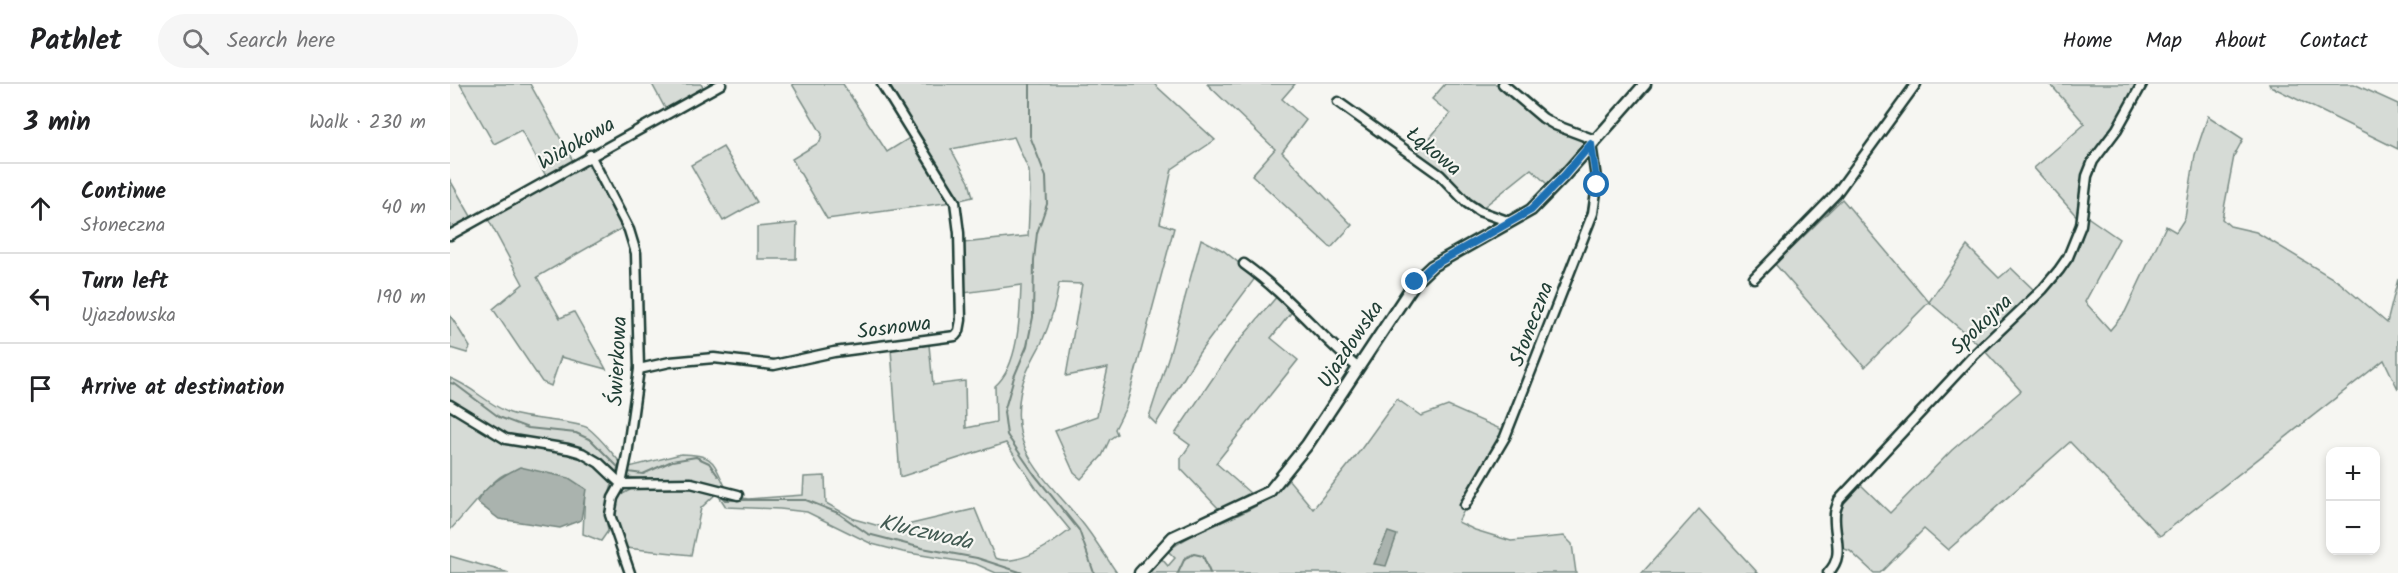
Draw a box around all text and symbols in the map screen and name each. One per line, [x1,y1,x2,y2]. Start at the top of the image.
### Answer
search box [158,14,578,68]
text: Pathlet [30,19,122,64]
text: Search here [227,24,335,59]
icon: search [179,25,212,58]
text: Home [2063,25,2112,58]
text: Map [2145,25,2182,58]
text: About [2215,25,2266,58]
text: Contact [2299,25,2368,58]
text: 3 min [24,102,91,144]
text: Walk · 230 m [309,107,426,139]
street label: Widokowa [532,109,622,180]
street label: Łąkowa [1398,119,1468,185]
route start [1583,171,1609,197]
text: Continue [81,175,166,210]
icon: ahead [24,192,57,225]
text: 40 m [381,192,426,224]
text: Słoneczna [81,210,165,242]
text: Turn left [81,265,168,300]
route end [1401,268,1427,294]
street label: Słoneczna [1501,277,1564,372]
icon: left [24,282,57,315]
text: 190 m [376,282,426,314]
street label: Spokojna [1943,287,2021,364]
street label: Ujazdowska [1310,294,1393,395]
text: Ujazdowska [81,300,176,332]
street label: Sosnowa [855,308,933,349]
street label: Świerkowa [600,315,637,407]
text: Arrive at destination [81,371,284,406]
icon: arrive [24,372,57,405]
map controls [2326,447,2380,555]
button: + [2326,447,2380,501]
button: − [2326,501,2380,555]
water label: Kluczwoda [875,506,977,561]

